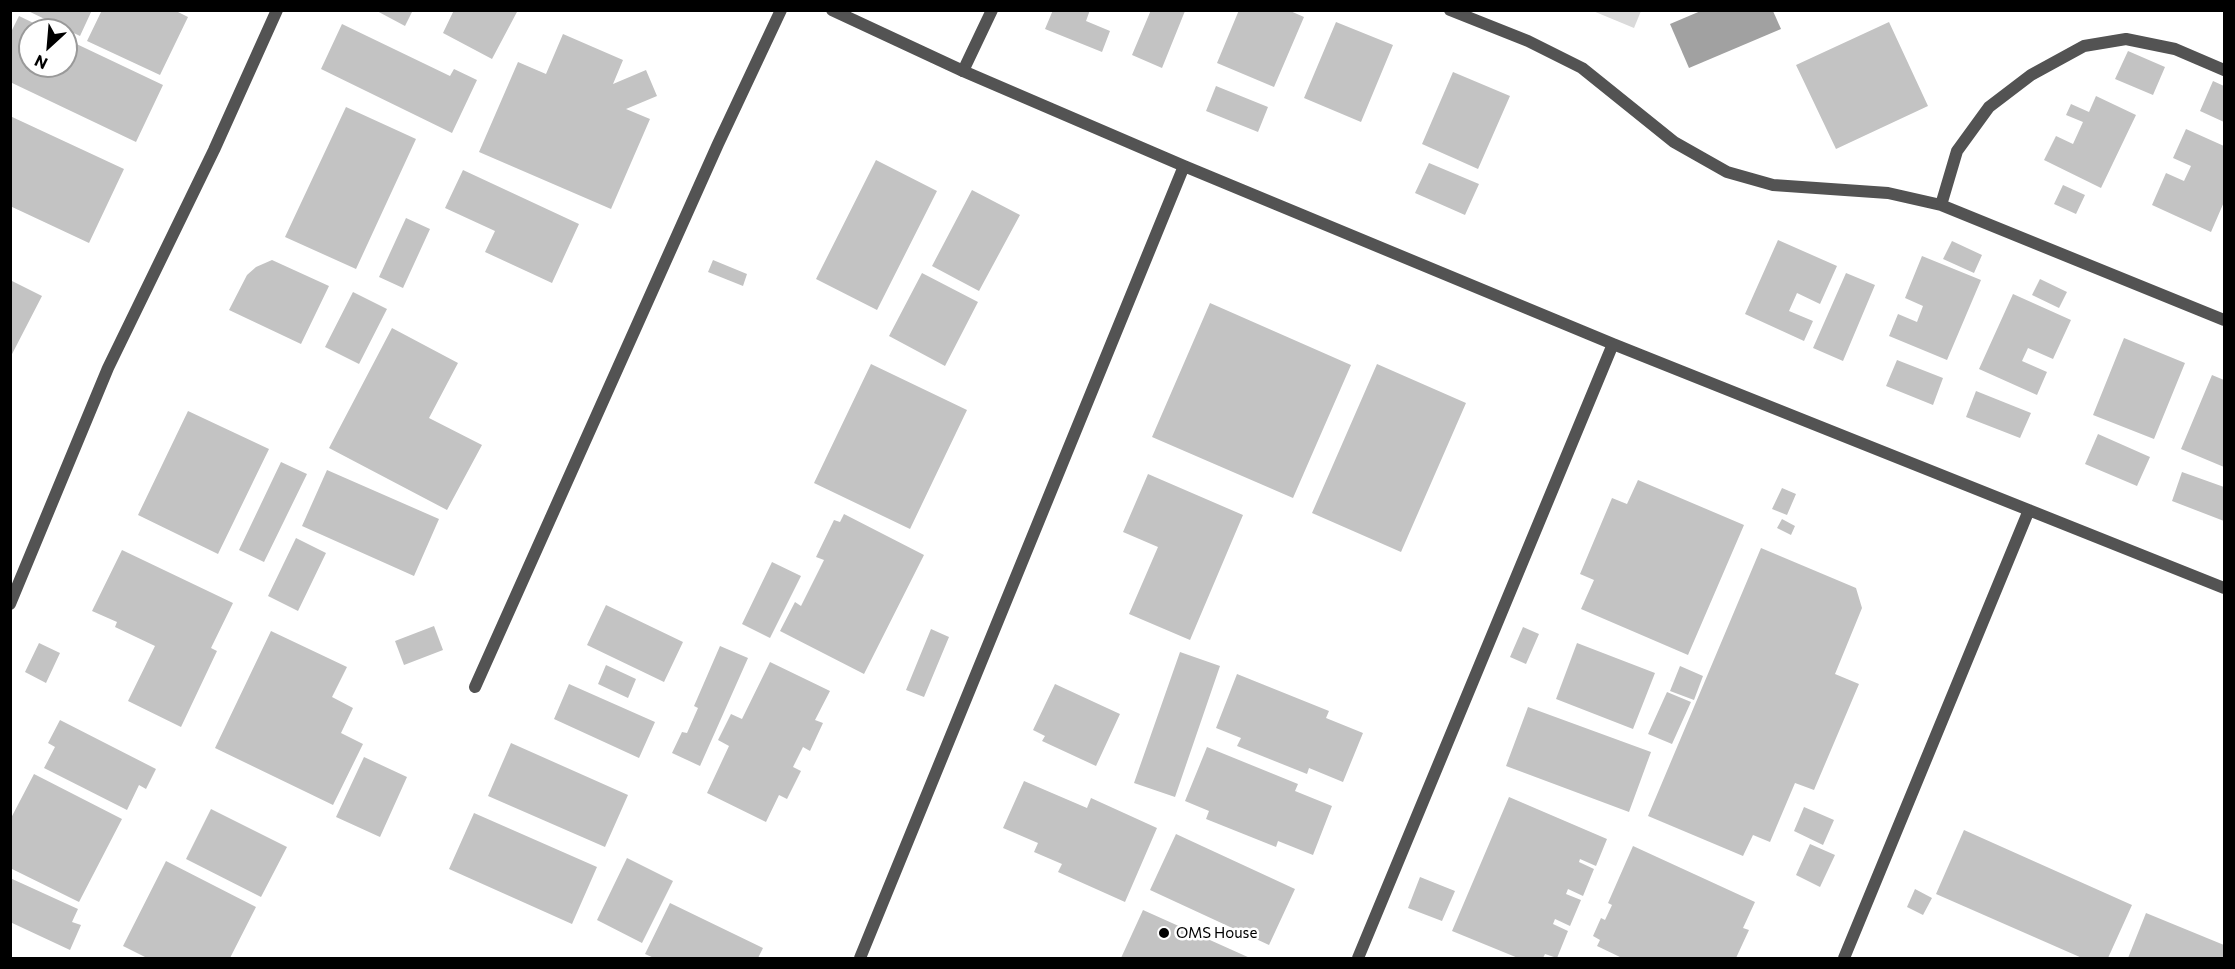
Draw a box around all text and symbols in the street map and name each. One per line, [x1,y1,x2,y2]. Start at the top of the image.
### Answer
north arrow [18,18,78,78]
text: N [31,52,50,74]
place label: OMS House [1176,924,1257,942]
marker: OMS House [1157,926,1171,940]

